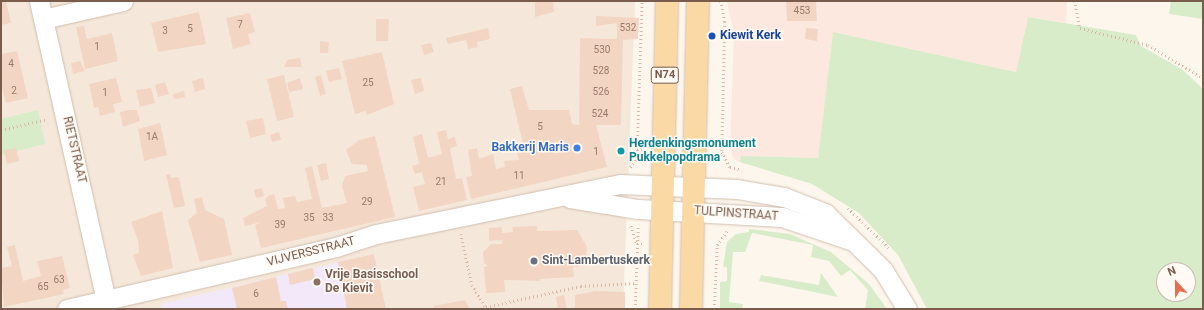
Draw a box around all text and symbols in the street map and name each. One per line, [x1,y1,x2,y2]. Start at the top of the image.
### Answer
house number: 453 [794,5,810,17]
house number: 7 [237,19,243,31]
house number: 532 [620,22,636,34]
house number: 5 [187,23,193,35]
house number: 3 [162,25,168,37]
place label: Kiewit Kerk [720,29,781,43]
marker: Kiewit Kerk [707,31,717,41]
house number: 1 [94,41,100,53]
house number: 530 [594,44,610,56]
house number: 4 [8,58,14,70]
house number: 528 [593,65,609,77]
road number: N74 [650,66,680,84]
house number: 25 [362,77,374,89]
house number: 2 [11,85,17,97]
house number: 526 [593,86,609,98]
house number: 1 [102,87,108,99]
house number: 524 [592,108,608,120]
street label: RIETSTRAAT [59,115,89,185]
house number: 5 [537,121,543,133]
house number: 1A [146,131,158,143]
place label: Herdenkingsmonument Pukkelpopdrama [629,137,756,165]
place label: Bakkerij Maris [491,141,569,155]
marker: Bakkerij Maris [572,143,582,153]
house number: 1 [593,146,599,158]
marker: Herdenkingsmonument Pukkelpopdrama [616,146,626,156]
house number: 11 [513,170,525,182]
house number: 21 [435,176,447,188]
house number: 29 [361,196,373,208]
street label: TULPINSTRAAT [693,204,779,224]
house number: 35 [303,212,315,224]
house number: 33 [322,212,334,224]
house number: 39 [274,219,286,231]
street label: VIJVERSSTRAAT [265,234,357,270]
place label: Sint-Lambertuskerk [542,254,650,268]
marker: Sint-Lambertuskerk [529,256,539,266]
north arrow [1156,262,1196,302]
text: N [1166,264,1178,279]
place label: Vrije Basisschool De Kievit [325,268,418,296]
house number: 63 [53,274,65,286]
marker: Vrije Basisschool De Kievit [312,277,322,287]
house number: 65 [37,281,49,293]
house number: 6 [253,288,259,300]

